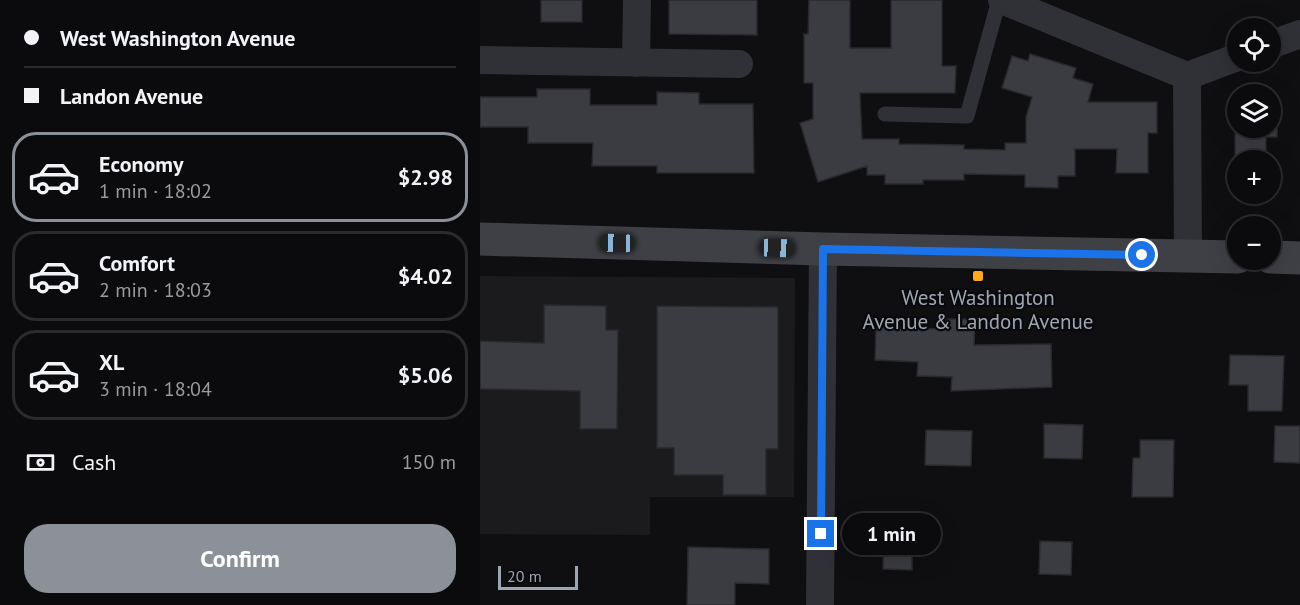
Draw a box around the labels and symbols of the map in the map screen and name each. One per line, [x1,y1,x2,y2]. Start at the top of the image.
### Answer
car [599,234,635,252]
car [759,238,795,258]
route start [1128,241,1155,268]
marker: West Washington Avenue & Landon Avenue [971,269,985,283]
place label: West Washington Avenue & Landon Avenue [863,284,1093,335]
callout: 1 min [842,513,941,555]
route end [807,520,834,547]
scale bar [498,563,578,590]

